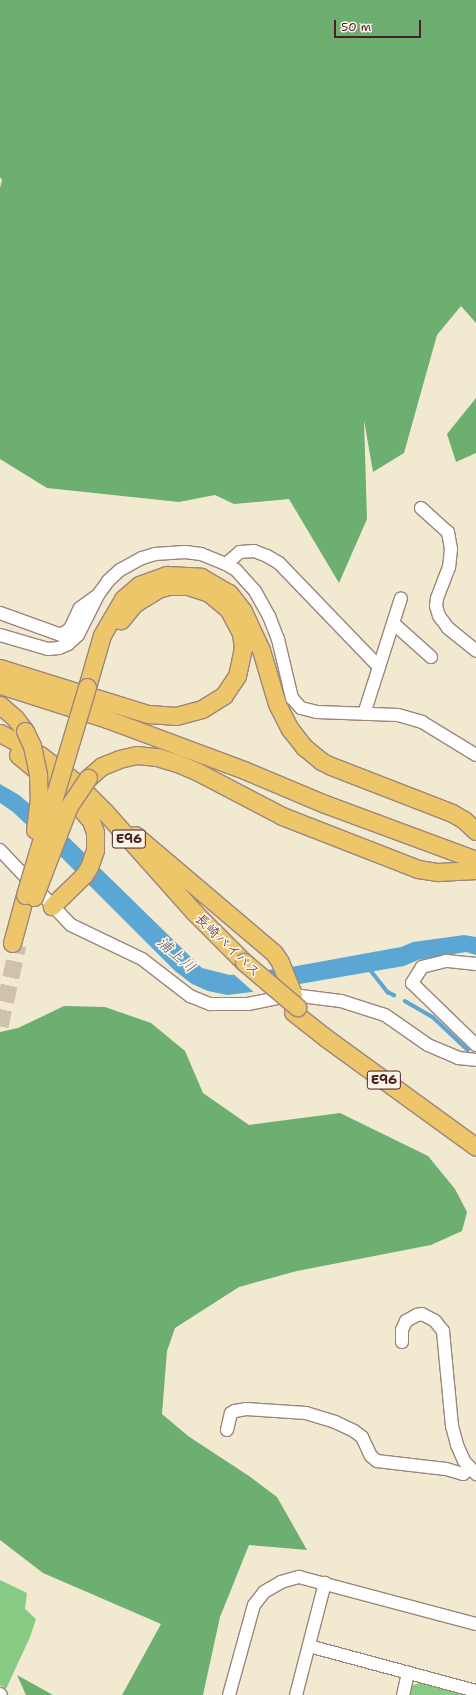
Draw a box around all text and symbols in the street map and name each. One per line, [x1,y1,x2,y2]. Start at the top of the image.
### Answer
scale bar [336,12,423,38]
text: 50 m [341,19,371,35]
road number: E96 [111,828,147,850]
street label: 長崎バイパス [192,910,264,980]
water label: 浦上川 [153,933,199,977]
road number: E96 [366,1069,402,1091]

